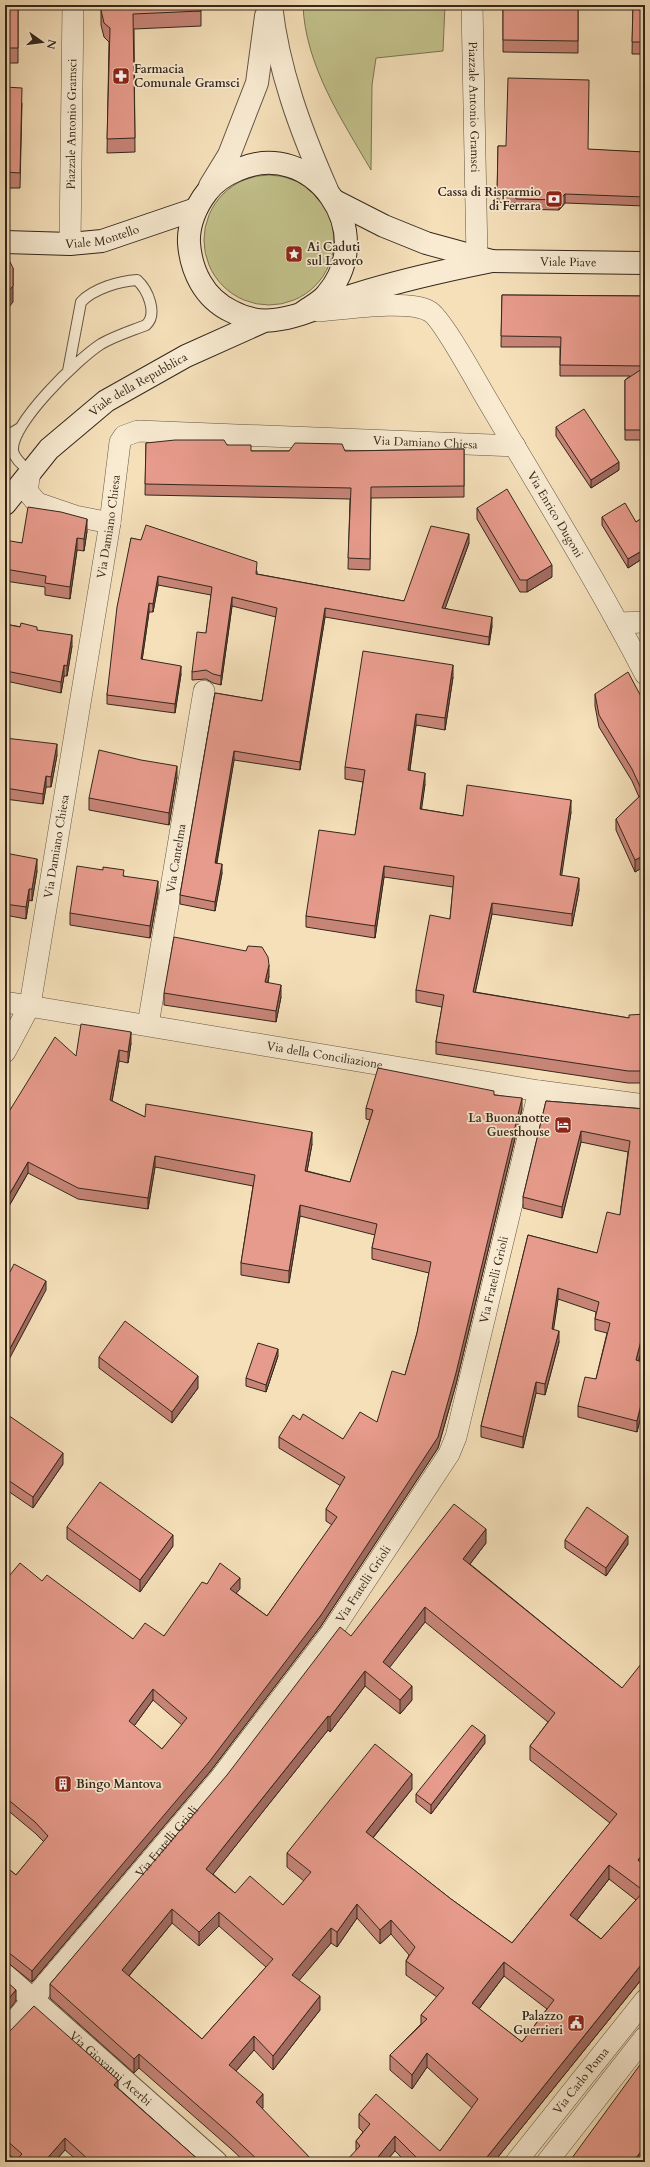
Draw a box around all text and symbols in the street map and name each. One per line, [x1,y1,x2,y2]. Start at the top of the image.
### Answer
north arrow [22,22,62,62]
text: N [43,38,60,51]
street label: Piazzale Antonio Gramsci [465,41,483,173]
street label: Piazzale Antonio Gramsci [63,58,80,190]
place label: Farmacia Comunale Gramsci [134,61,240,91]
pharmacy icon: Farmacia Comunale Gramsci [111,66,131,86]
place label: Cassa di Risparmio di Ferrara [438,184,541,214]
bank icon: Cassa di Risparmio di Ferrara [544,189,564,209]
street label: Viale Montello [65,221,142,252]
place label: Ai Caduti sul Lavoro [307,239,363,269]
place icon: Ai Caduti sul Lavoro [284,244,304,264]
street label: Viale Piave [540,254,597,270]
street label: Viale della Repubblica [85,348,191,420]
street label: Via Damiano Chiesa [373,432,479,453]
street label: Via Enrico Dugoni [523,468,587,561]
street label: Via Damiano Chiesa [93,473,124,580]
street label: Via Damiano Chiesa [40,793,73,899]
street label: Via Cantelma [162,822,190,894]
street label: Via della Conciliazione [265,1038,384,1073]
place label: La Buonanotte Guesthouse [468,1110,550,1140]
hotel icon: La Buonanotte Guesthouse [553,1115,573,1135]
street label: Via Fratelli Grioli [476,1234,512,1325]
street label: Via Fratelli Grioli [332,1542,395,1626]
building icon: Bingo Mantova [53,1774,73,1794]
place label: Bingo Mantova [76,1776,162,1792]
street label: Via Fratelli Grioli [132,1802,202,1881]
place label: Palazzo Guerrieri [513,2008,563,2038]
public building icon: Palazzo Guerrieri [566,2013,586,2033]
street label: Via Giovanni Acerbi [66,2028,156,2110]
street label: Via Carlo Poma [549,2043,613,2117]

